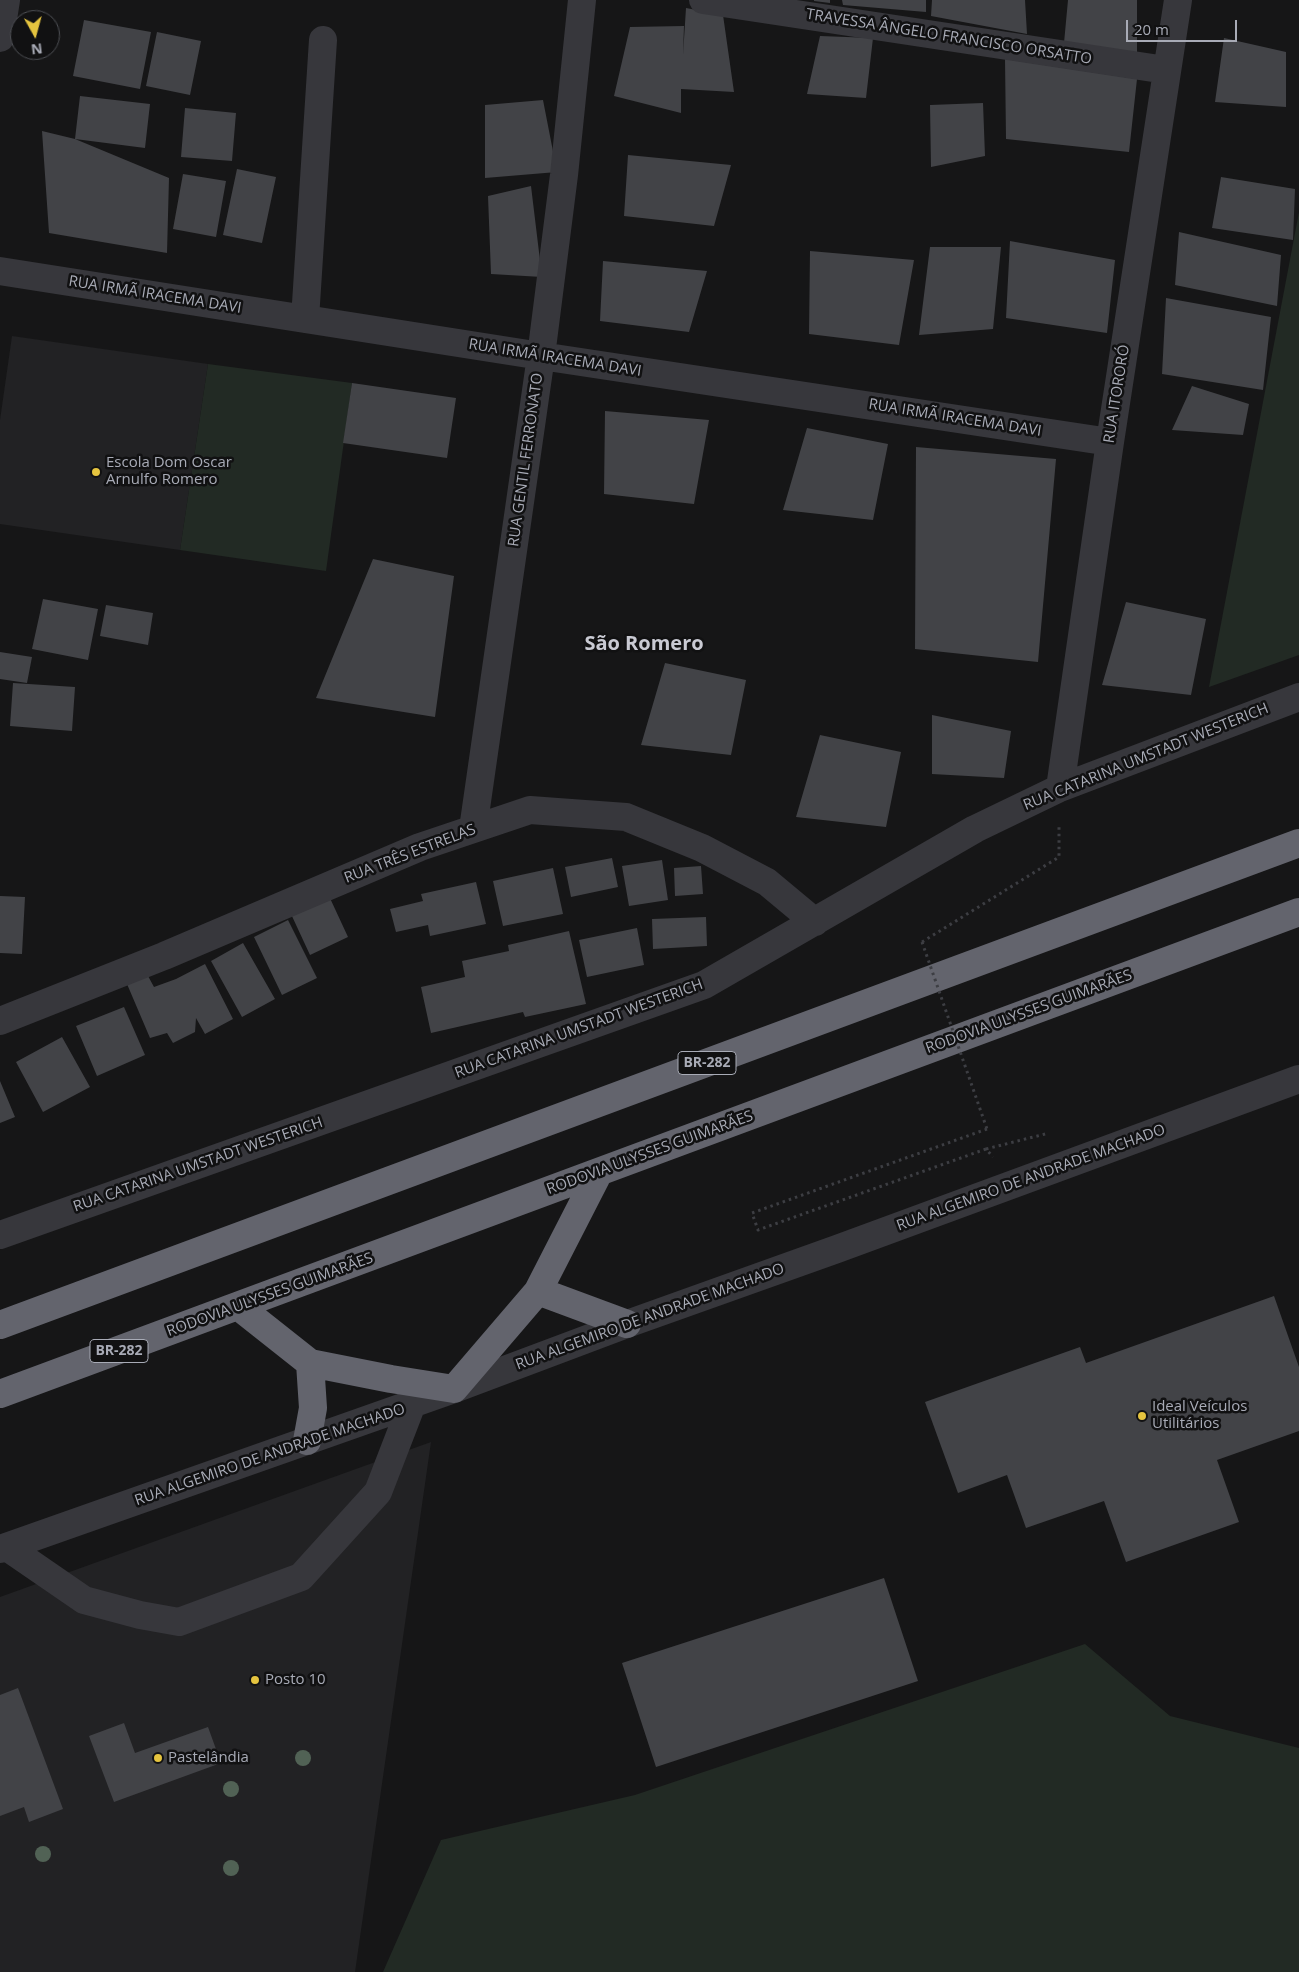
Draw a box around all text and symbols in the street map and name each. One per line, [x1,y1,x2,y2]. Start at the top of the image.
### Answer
street label: TRAVESSA ÂNGELO FRANCISCO ORSATTO [805,6,1093,68]
north arrow [10,10,60,60]
scale bar [1129,10,1240,42]
text: 20 m [1134,19,1169,39]
text: N [30,39,44,60]
street label: RUA IRMÃ IRACEMA DAVI [67,272,243,318]
street label: RUA IRMÃ IRACEMA DAVI [467,335,643,381]
street label: RUA ITORORÓ [1100,343,1134,445]
street label: RUA GENTIL FERRONATO [505,372,547,548]
street label: RUA IRMÃ IRACEMA DAVI [867,395,1043,441]
place label: Escola Dom Oscar Arnulfo Romero [106,454,232,489]
marker: Escola Dom Oscar Arnulfo Romero [90,466,102,478]
district label: São Romero [584,632,704,656]
street label: RUA CATARINA UMSTADT WESTERICH [1021,699,1271,815]
street label: RUA TRÊS ESTRELAS [342,821,478,887]
street label: RODOVIA ULYSSES GUIMARÃES [923,966,1135,1058]
street label: RUA CATARINA UMSTADT WESTERICH [452,976,706,1082]
road number: BR-282 [678,1052,736,1074]
street label: RODOVIA ULYSSES GUIMARÃES [544,1107,756,1199]
street label: RUA CATARINA UMSTADT WESTERICH [71,1114,325,1216]
street label: RUA ALGEMIRO DE ANDRADE MACHADO [894,1121,1168,1235]
street label: RODOVIA ULYSSES GUIMARÃES [164,1249,376,1341]
street label: RUA ALGEMIRO DE ANDRADE MACHADO [513,1260,787,1374]
road number: BR-282 [90,1340,148,1362]
place label: Ideal Veículos Utilitários [1152,1398,1247,1433]
street label: RUA ALGEMIRO DE ANDRADE MACHADO [132,1400,408,1510]
marker: Ideal Veículos Utilitários [1136,1410,1148,1422]
place label: Posto 10 [265,1671,326,1689]
marker: Posto 10 [249,1674,261,1686]
place label: Pastelândia [168,1749,249,1767]
marker: Pastelândia [152,1752,164,1764]

